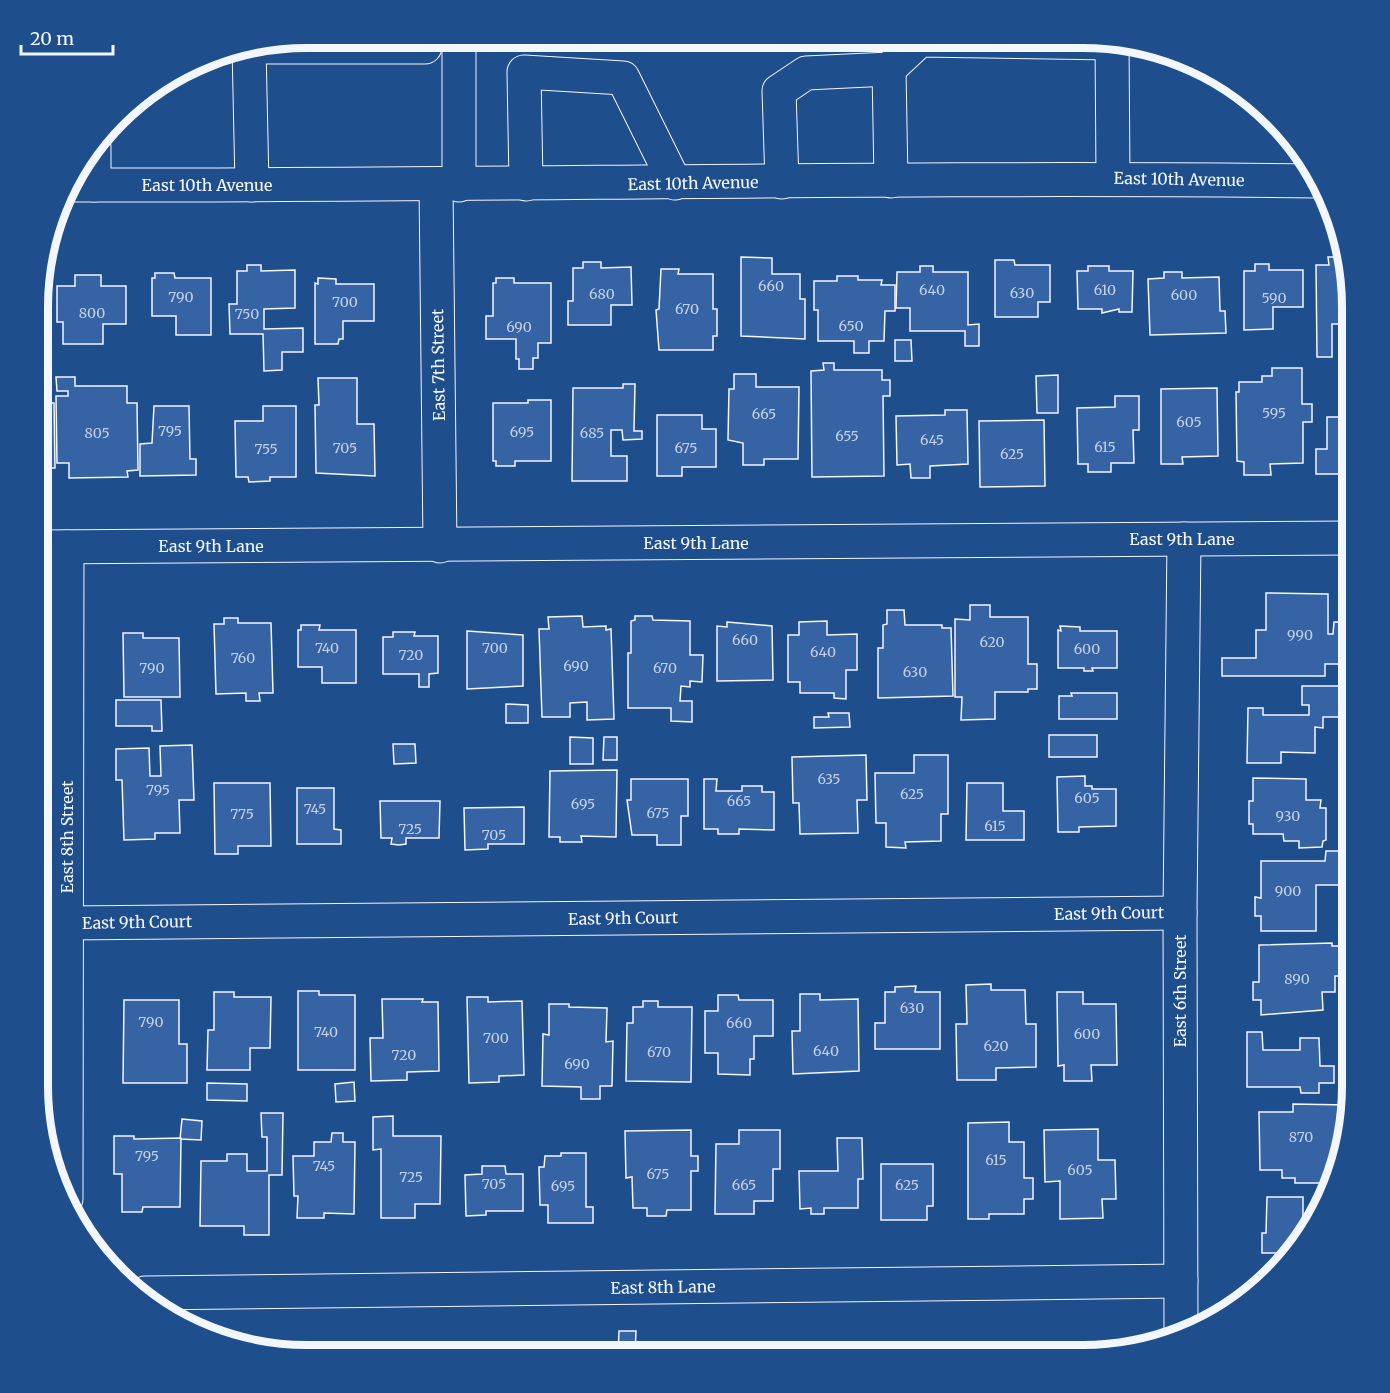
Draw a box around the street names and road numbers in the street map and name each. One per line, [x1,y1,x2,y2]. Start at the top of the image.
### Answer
street label: East 10th Avenue [1113,168,1245,190]
street label: East 10th Avenue [627,172,759,194]
street label: East 10th Avenue [142,175,272,195]
street label: East 7th Street [427,308,449,421]
street label: East 9th Lane [1129,529,1235,549]
street label: East 9th Lane [643,533,749,553]
street label: East 9th Lane [158,536,264,556]
street label: East 8th Street [57,780,77,894]
street label: East 9th Court [1054,902,1165,924]
street label: East 9th Court [568,907,679,929]
street label: East 9th Court [82,911,193,933]
street label: East 6th Street [1170,934,1190,1048]
street label: East 8th Lane [610,1276,716,1298]

